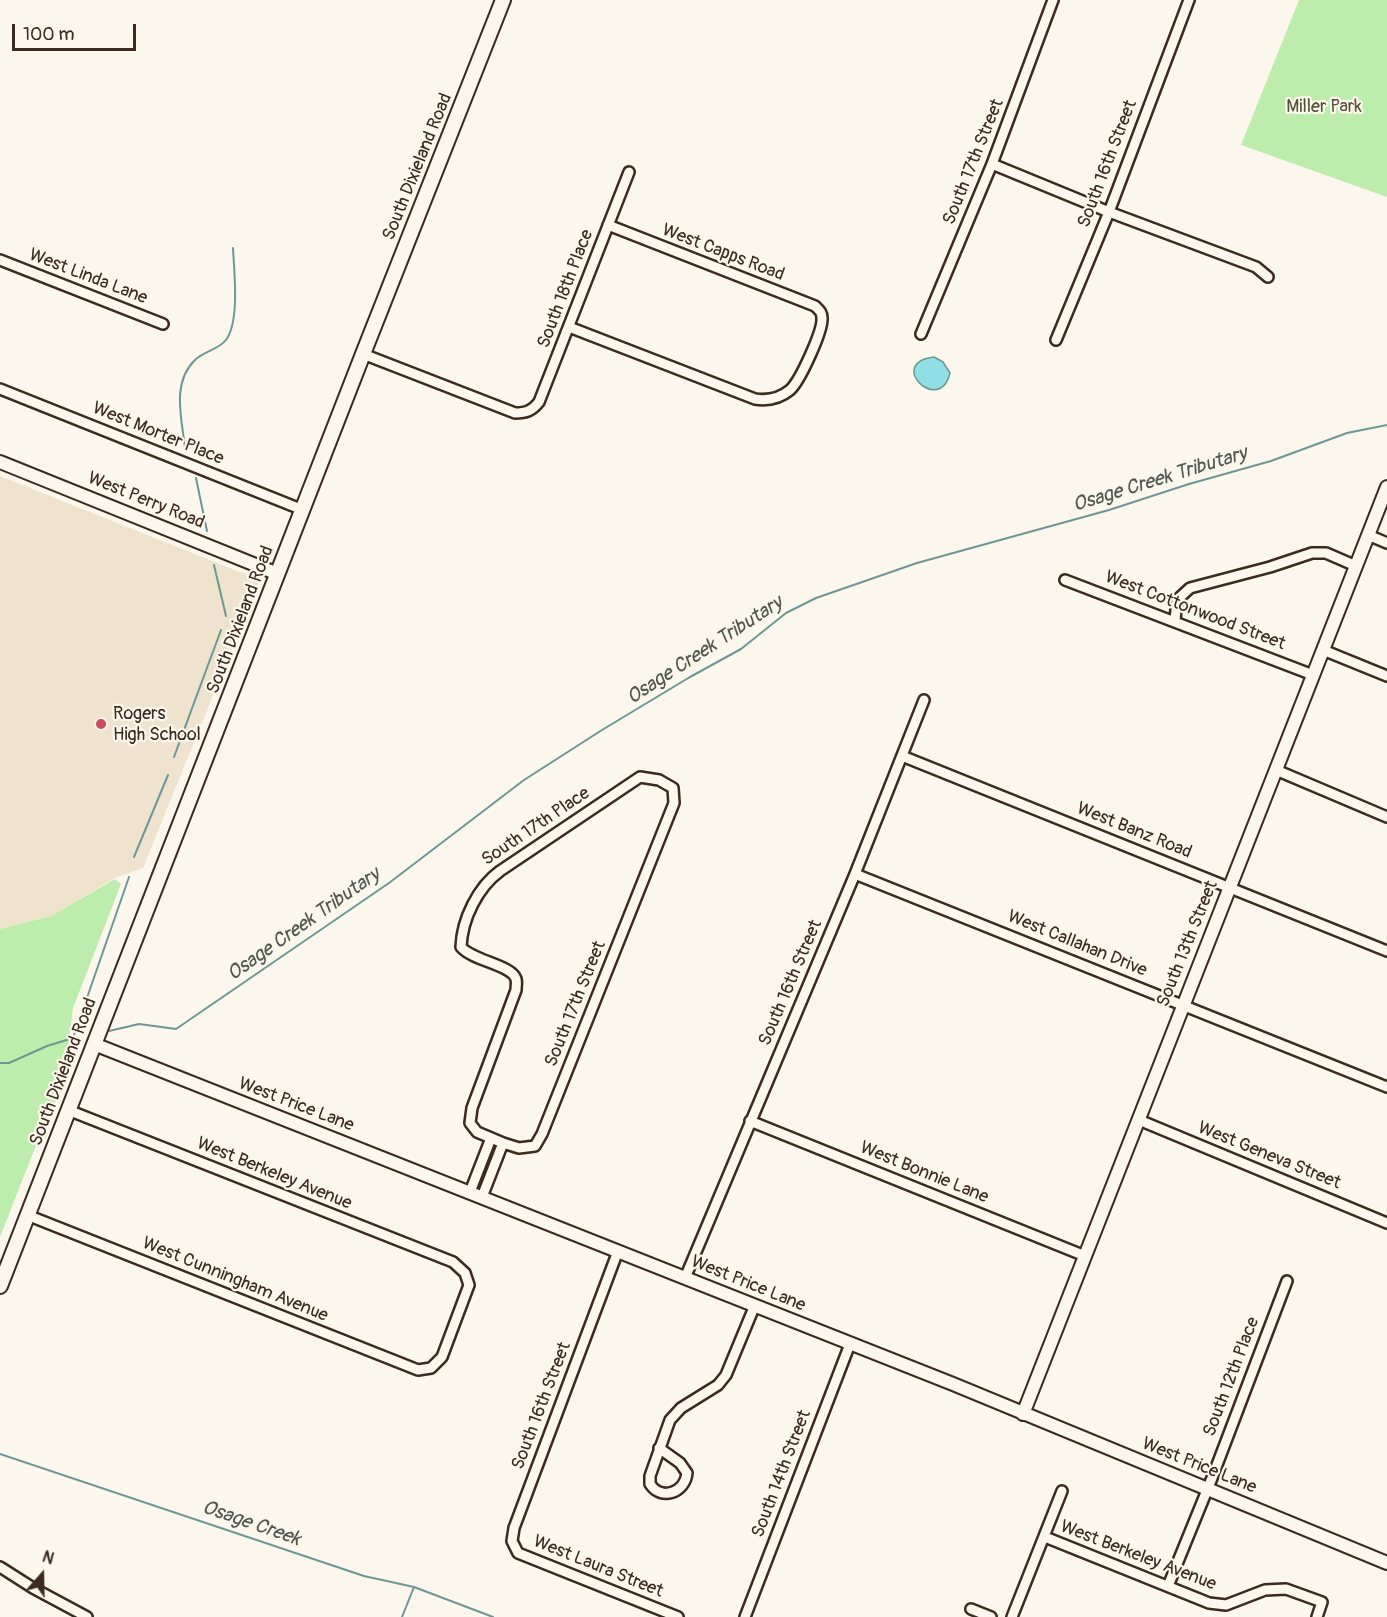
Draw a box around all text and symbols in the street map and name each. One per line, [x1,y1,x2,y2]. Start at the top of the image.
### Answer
scale bar [15,12,140,50]
text: 100 m [23,23,75,46]
street label: South Dixieland Road [379,90,457,244]
street label: South 17th Street [939,96,1009,228]
park label: Miller Park [1286,96,1362,118]
street label: South 16th Street [1074,97,1142,231]
street label: West Capps Road [659,220,787,286]
street label: South 18th Place [533,227,599,351]
street label: West Linda Lane [26,245,150,309]
street label: West Morter Place [89,398,227,470]
water label: Osage Creek Tributary [1070,442,1250,518]
street label: West Perry Road [84,468,208,534]
street label: South Dixieland Road [203,543,279,697]
street label: West Cottonwood Street [1102,567,1288,655]
water label: Osage Creek Tributary [623,592,787,710]
place label: Rogers High School [113,703,201,746]
marker: Rogers High School [94,717,108,731]
street label: South 17th Place [478,783,594,871]
street label: West Banz Road [1073,798,1195,864]
water label: Osage Creek Tributary [223,863,385,987]
street label: South 13th Street [1153,878,1223,1010]
street label: West Callahan Drive [1004,906,1150,982]
street label: South 16th Street [755,917,827,1049]
street label: South 17th Street [541,938,611,1070]
street label: South Dixieland Road [26,995,102,1149]
street label: West Price Lane [235,1073,357,1137]
street label: West Geneva Street [1194,1117,1344,1195]
street label: West Berkeley Avenue [193,1133,355,1215]
street label: West Bonnie Lane [857,1137,991,1209]
street label: West Cunningham Avenue [139,1233,331,1327]
street label: West Price Lane [688,1251,808,1317]
street label: South 12th Place [1199,1314,1265,1440]
street label: South 16th Street [508,1339,576,1473]
street label: South 14th Street [748,1407,816,1541]
street label: West Price Lane [1139,1433,1259,1499]
water label: Osage Creek [199,1496,303,1552]
street label: West Berkeley Avenue [1057,1516,1219,1596]
street label: West Laura Street [530,1531,666,1603]
north arrow [12,1545,72,1605]
text: N [40,1547,57,1569]

